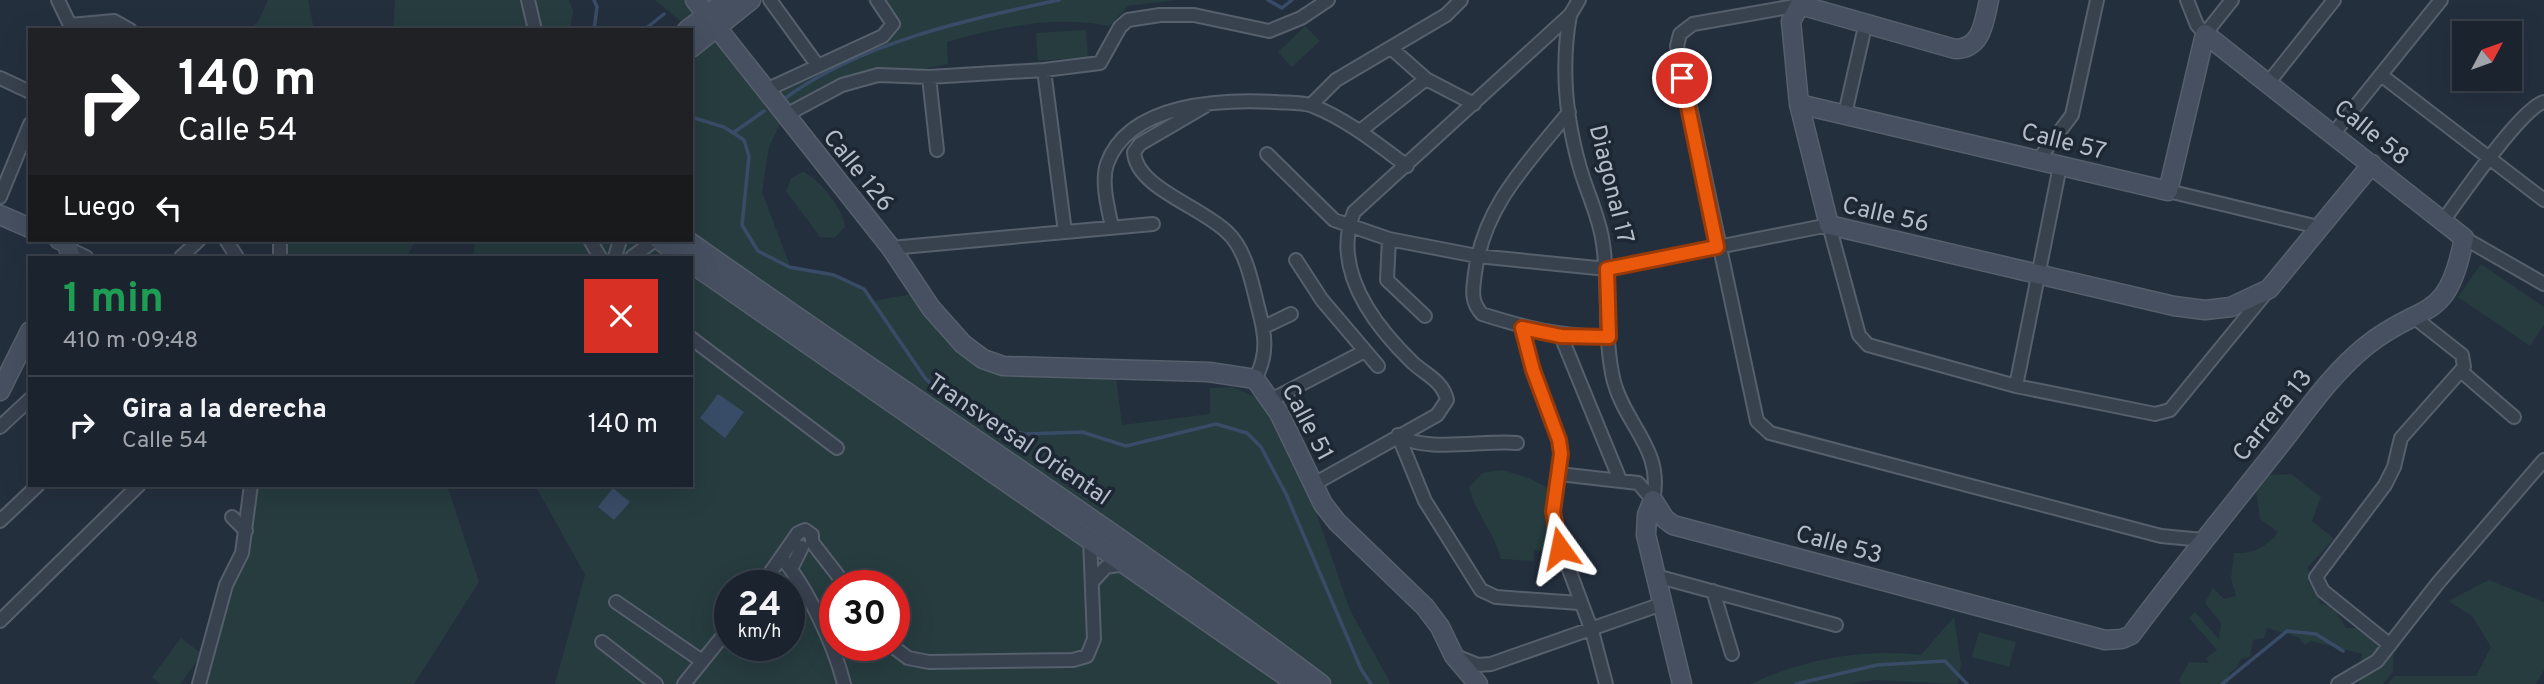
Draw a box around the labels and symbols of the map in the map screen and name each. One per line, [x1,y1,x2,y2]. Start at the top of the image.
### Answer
north arrow [2452,21,2522,91]
pin [1652,48,1712,108]
street label: Calle 58 [2327,94,2415,173]
street label: Calle 57 [2018,118,2109,168]
street label: Diagonal 17 [1581,122,1639,247]
street label: Calle 126 [815,124,900,218]
street label: Calle 56 [1839,191,1932,241]
street label: Carrera 13 [2227,364,2320,468]
street label: Transversal Oriental [920,368,1115,513]
street label: Calle 51 [1273,379,1339,467]
position arrow [1523,511,1597,585]
street label: Calle 53 [1792,520,1885,572]
speed limit sign: 30 [819,570,910,661]

